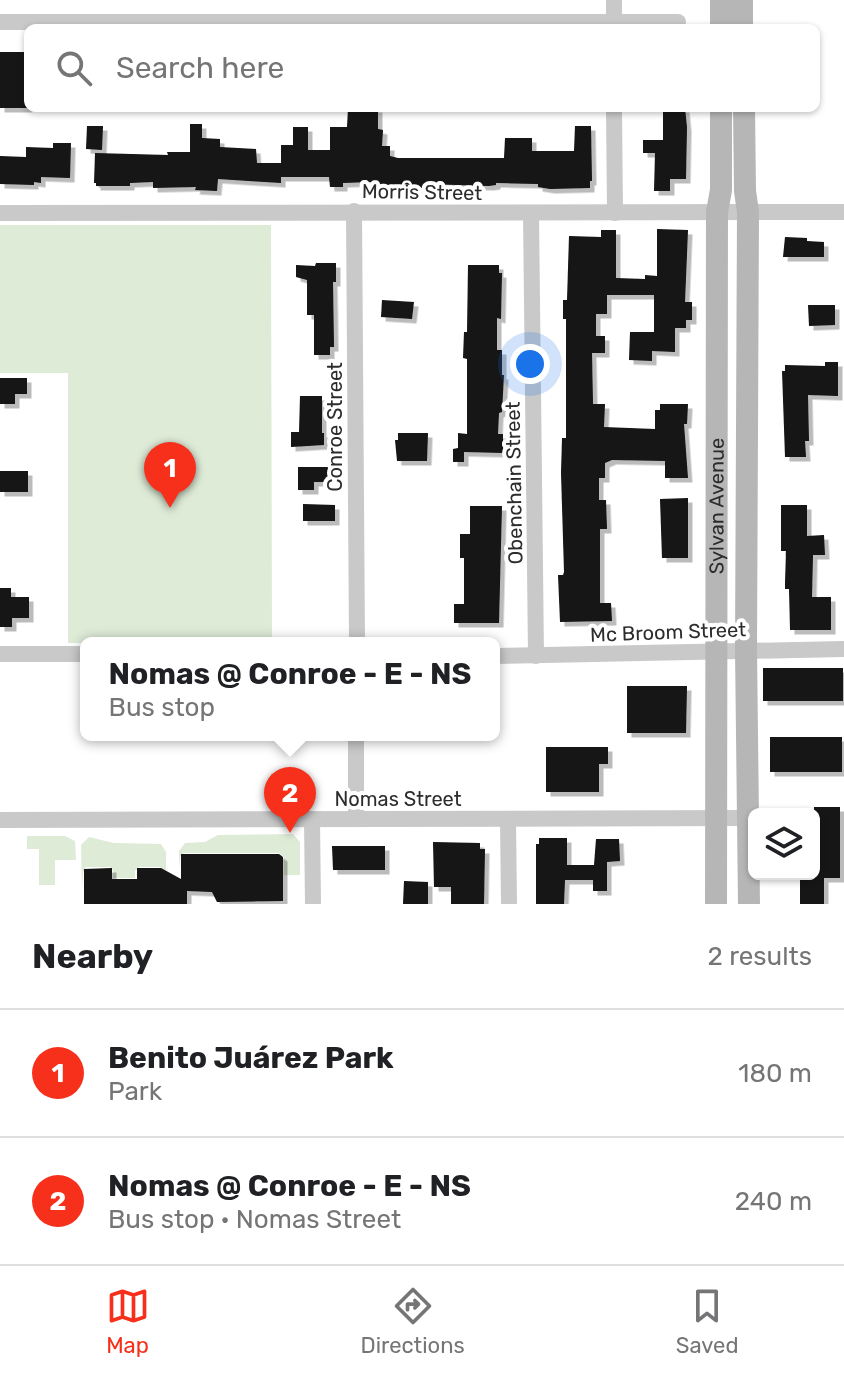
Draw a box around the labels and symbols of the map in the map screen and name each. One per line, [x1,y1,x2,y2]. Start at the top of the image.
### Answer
street label: Morris Street [362,179,483,205]
your location [510,344,550,384]
street label: Conroe Street [323,362,347,492]
street label: Obenchain Street [501,401,527,565]
street label: Sylvan Avenue [704,438,729,574]
pin: 1 [144,442,196,508]
street label: Mc Broom Street [590,617,747,647]
pin: 2 [264,767,316,833]
street label: Nomas Street [334,787,462,811]

